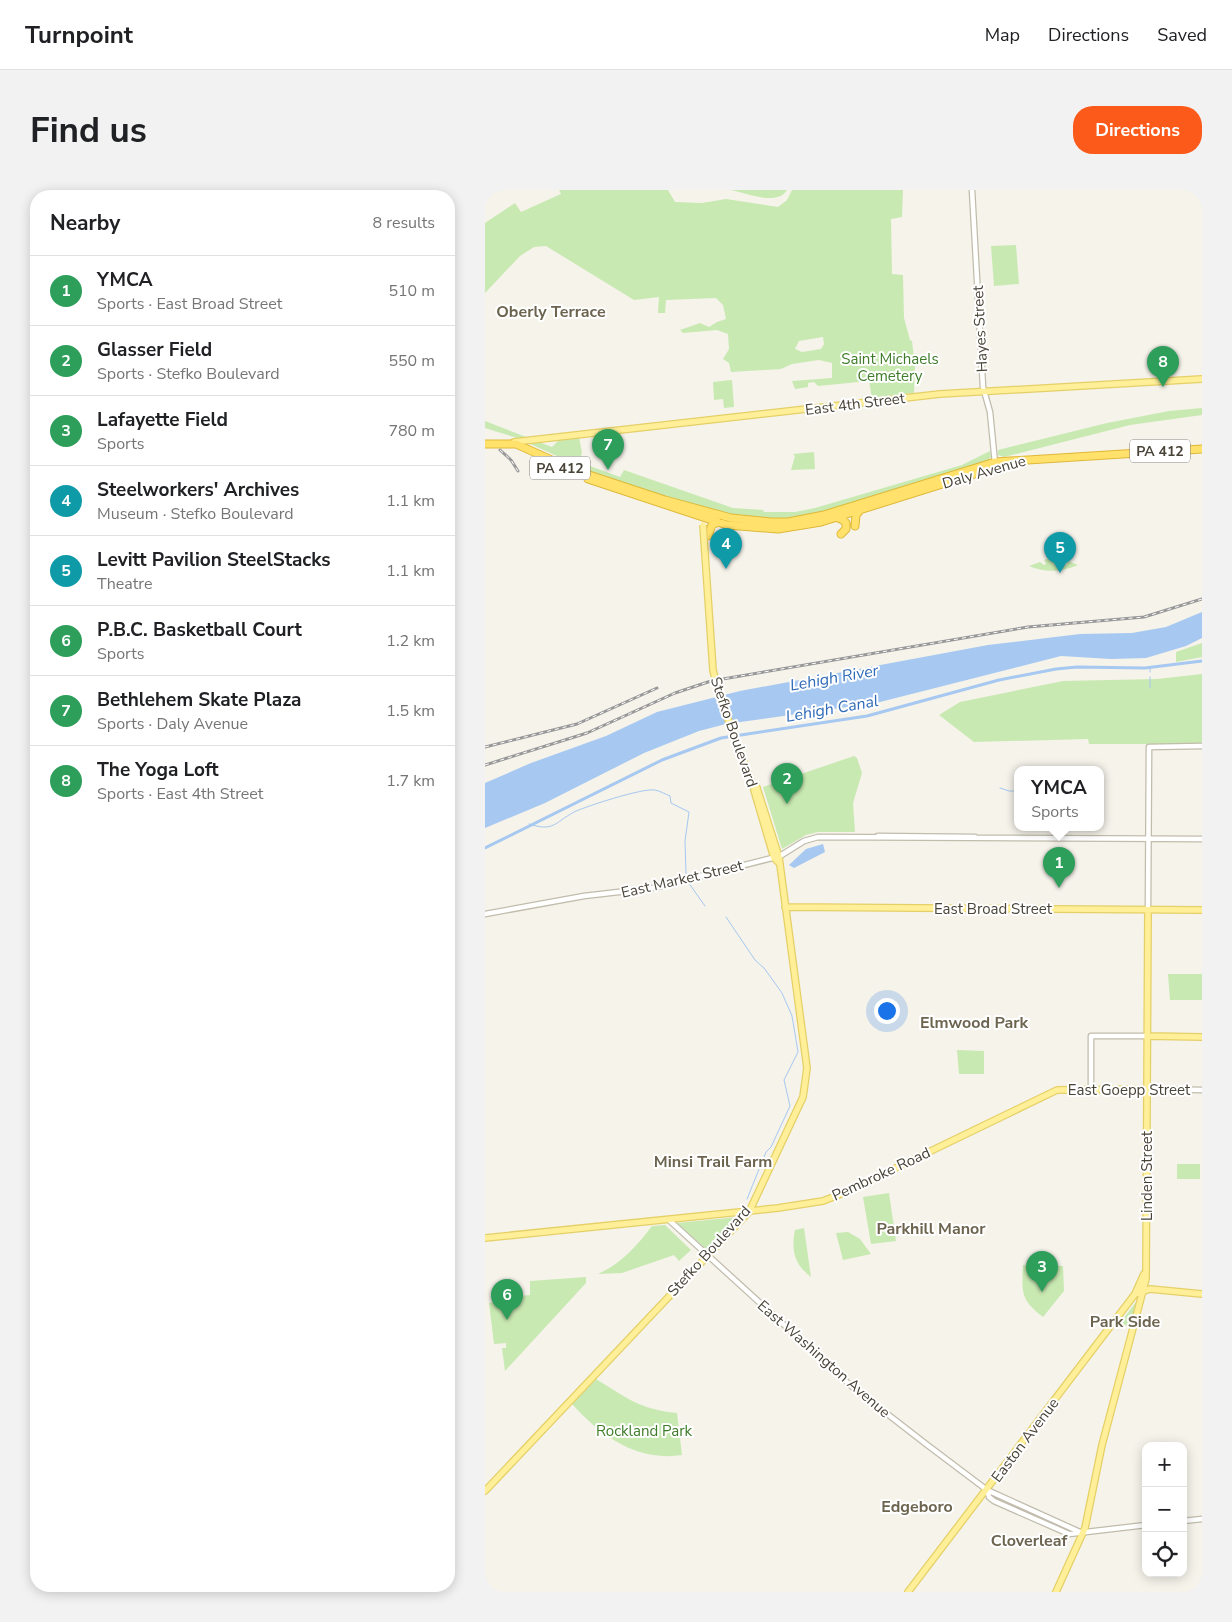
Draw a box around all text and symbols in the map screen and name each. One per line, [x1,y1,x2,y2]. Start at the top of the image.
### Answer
text: Turnpoint [25,19,133,51]
text: Map [985,23,1020,47]
text: Directions [1048,23,1129,47]
text: Saved [1157,23,1207,47]
button: Directions [1073,106,1202,154]
text: Find us [30,107,147,154]
text: Nearby [50,209,120,237]
text: 8 results [373,212,435,234]
text: YMCA [97,267,153,293]
text: 1 [61,280,71,302]
text: 510 m [388,280,435,302]
street label: Hayes Street [968,284,992,373]
text: Sports · East Broad Street [97,293,282,315]
district label: Oberly Terrace [496,301,606,323]
text: Glasser Field [97,337,212,363]
pin: 8 [1147,346,1179,387]
park label: Saint Michaels Cemetery [841,349,939,386]
text: 2 [61,350,71,372]
text: 550 m [388,350,435,372]
text: Sports · Stefko Boulevard [97,363,280,385]
street label: East 4th Street [804,388,907,420]
text: Lafayette Field [97,407,228,433]
text: 3 [61,420,71,442]
text: 780 m [388,420,435,442]
pin: 7 [592,429,624,470]
text: Sports [97,433,145,455]
road number: PA 412 [1130,440,1190,462]
street label: Daly Avenue [940,451,1028,493]
road number: PA 412 [530,456,590,480]
text: Steelworkers' Archives [97,477,299,503]
text: 4 [61,490,71,512]
text: 1.1 km [386,490,435,512]
text: Museum · Stefko Boulevard [97,503,294,525]
pin: 4 [710,528,742,569]
pin: 5 [1044,532,1076,573]
text: Levitt Pavilion SteelStacks [97,547,331,573]
text: 5 [61,560,71,582]
text: 1.1 km [386,560,435,582]
text: Theatre [97,573,152,595]
text: P.B.C. Basketball Court [97,617,302,643]
text: 6 [61,630,71,652]
text: 1.2 km [386,630,435,652]
text: Sports [97,643,145,665]
water label: Lehigh River [788,659,881,697]
street label: Stefko Boulevard [706,674,762,790]
text: Bethlehem Skate Plaza [97,687,301,713]
water label: Lehigh Canal [784,690,881,728]
text: 7 [61,700,71,722]
text: 1.5 km [386,700,435,722]
text: Sports · Daly Avenue [97,713,248,735]
text: The Yoga Loft [97,757,219,783]
pin: 2 [771,763,803,804]
popup [1014,766,1104,831]
text: 8 [61,770,71,792]
text: 1.7 km [386,770,435,792]
text: YMCA [1031,775,1087,801]
text: Sports · East 4th Street [97,783,263,805]
text: Sports [1031,801,1079,823]
pin: 1 [1043,847,1075,888]
street label: East Market Street [619,855,746,903]
street label: East Broad Street [934,899,1053,919]
your location [874,998,900,1024]
district label: Elmwood Park [920,1012,1028,1034]
street label: East Goepp Street [1068,1080,1191,1100]
street label: Linden Street [1137,1130,1157,1221]
street label: Pembroke Road [829,1142,933,1206]
district label: Minsi Trail Farm [654,1151,772,1173]
street label: Stefko Boulevard [663,1201,755,1301]
district label: Parkhill Manor [876,1218,986,1240]
pin: 3 [1026,1251,1058,1292]
pin: 6 [491,1279,523,1320]
street label: East Washington Avenue [753,1296,895,1422]
district label: Park Side [1090,1311,1161,1333]
street label: Easton Avenue [987,1394,1063,1486]
park label: Rockland Park [596,1421,693,1441]
map controls [1142,1442,1187,1577]
button: + [1142,1442,1187,1487]
button: − [1142,1487,1187,1532]
district label: Edgeboro [881,1496,953,1518]
district label: Cloverleaf [991,1530,1068,1552]
button: locate [1142,1532,1187,1577]

